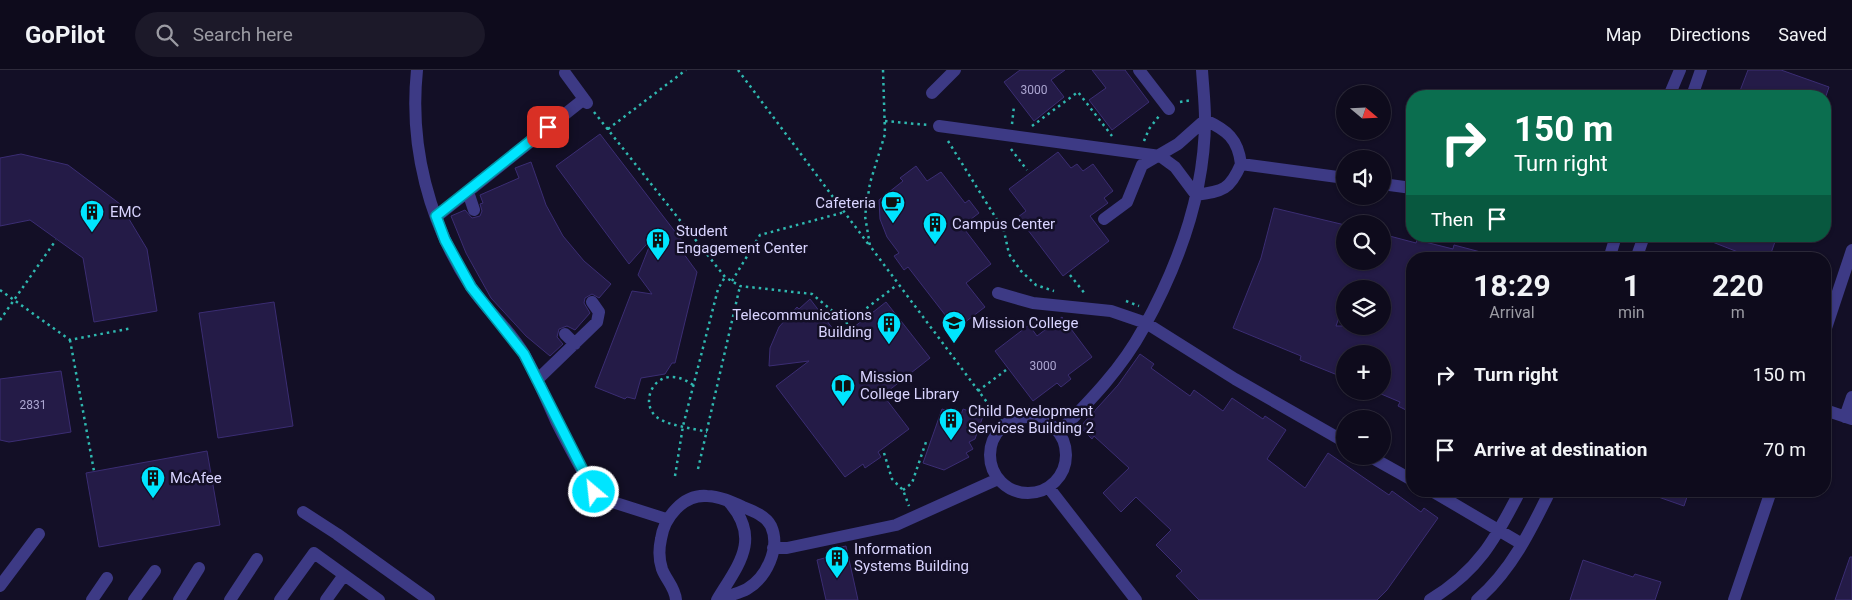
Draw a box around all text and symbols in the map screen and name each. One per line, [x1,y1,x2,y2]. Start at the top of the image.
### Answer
search box [135,12,485,57]
text: GoPilot [25,21,105,49]
icon: search [153,21,181,49]
text: Search here [193,23,293,46]
text: Map [1606,24,1641,45]
text: Directions [1669,24,1750,45]
text: Saved [1778,24,1827,45]
house number: 3000 [1021,83,1048,97]
north arrow [1336,85,1391,140]
map controls [1336,85,1391,465]
pin [527,106,569,148]
text: 150 m [1514,109,1613,150]
icon: right [1431,110,1496,175]
icon: arrive [534,113,562,141]
button: sound [1336,150,1391,205]
text: Turn right [1514,151,1608,176]
cafe icon: Cafeteria [880,190,906,224]
place label: Cafeteria [815,194,876,212]
building icon: EMC [79,199,105,233]
place label: EMC [110,203,142,221]
icon: arrive [1483,205,1511,233]
text: Then [1431,208,1473,231]
building icon: Campus Center [922,211,948,245]
place label: Campus Center [952,215,1055,233]
button: search [1336,215,1391,270]
place label: Student Engagement Center [676,222,808,257]
building icon: Student Engagement Center [645,227,671,261]
text: 18:29 [1473,268,1551,303]
text: 1 [1623,268,1640,303]
text: 220 [1712,268,1764,303]
button: layers [1336,280,1391,335]
text: Arrival [1489,303,1535,322]
text: min [1618,303,1645,322]
text: m [1731,303,1745,322]
place label: Telecommunications Building [732,306,872,341]
school or university icon: Mission College [941,310,967,344]
building icon: Telecommunications Building [876,311,902,345]
place label: Mission College [972,314,1078,332]
button: + [1336,345,1391,400]
house number: 3000 [1030,359,1057,373]
icon: right [1431,361,1459,389]
text: Turn right [1474,363,1558,386]
text: 150 m [1753,363,1806,386]
place label: Mission College Library [860,368,959,403]
library icon: Mission College Library [830,373,856,407]
house number: 2831 [20,398,46,412]
place label: Child Development Services Building 2 [968,402,1094,437]
building icon: Child Development Services Building 2 [938,407,964,441]
button: − [1336,410,1391,465]
icon: arrive [1431,436,1459,464]
text: Arrive at destination [1474,438,1647,461]
text: 70 m [1763,438,1806,461]
building icon: McAfee [140,465,166,499]
position arrow [567,465,619,517]
place label: McAfee [170,469,222,487]
place label: Information Systems Building [854,540,969,575]
building icon: Information Systems Building [824,545,850,579]

